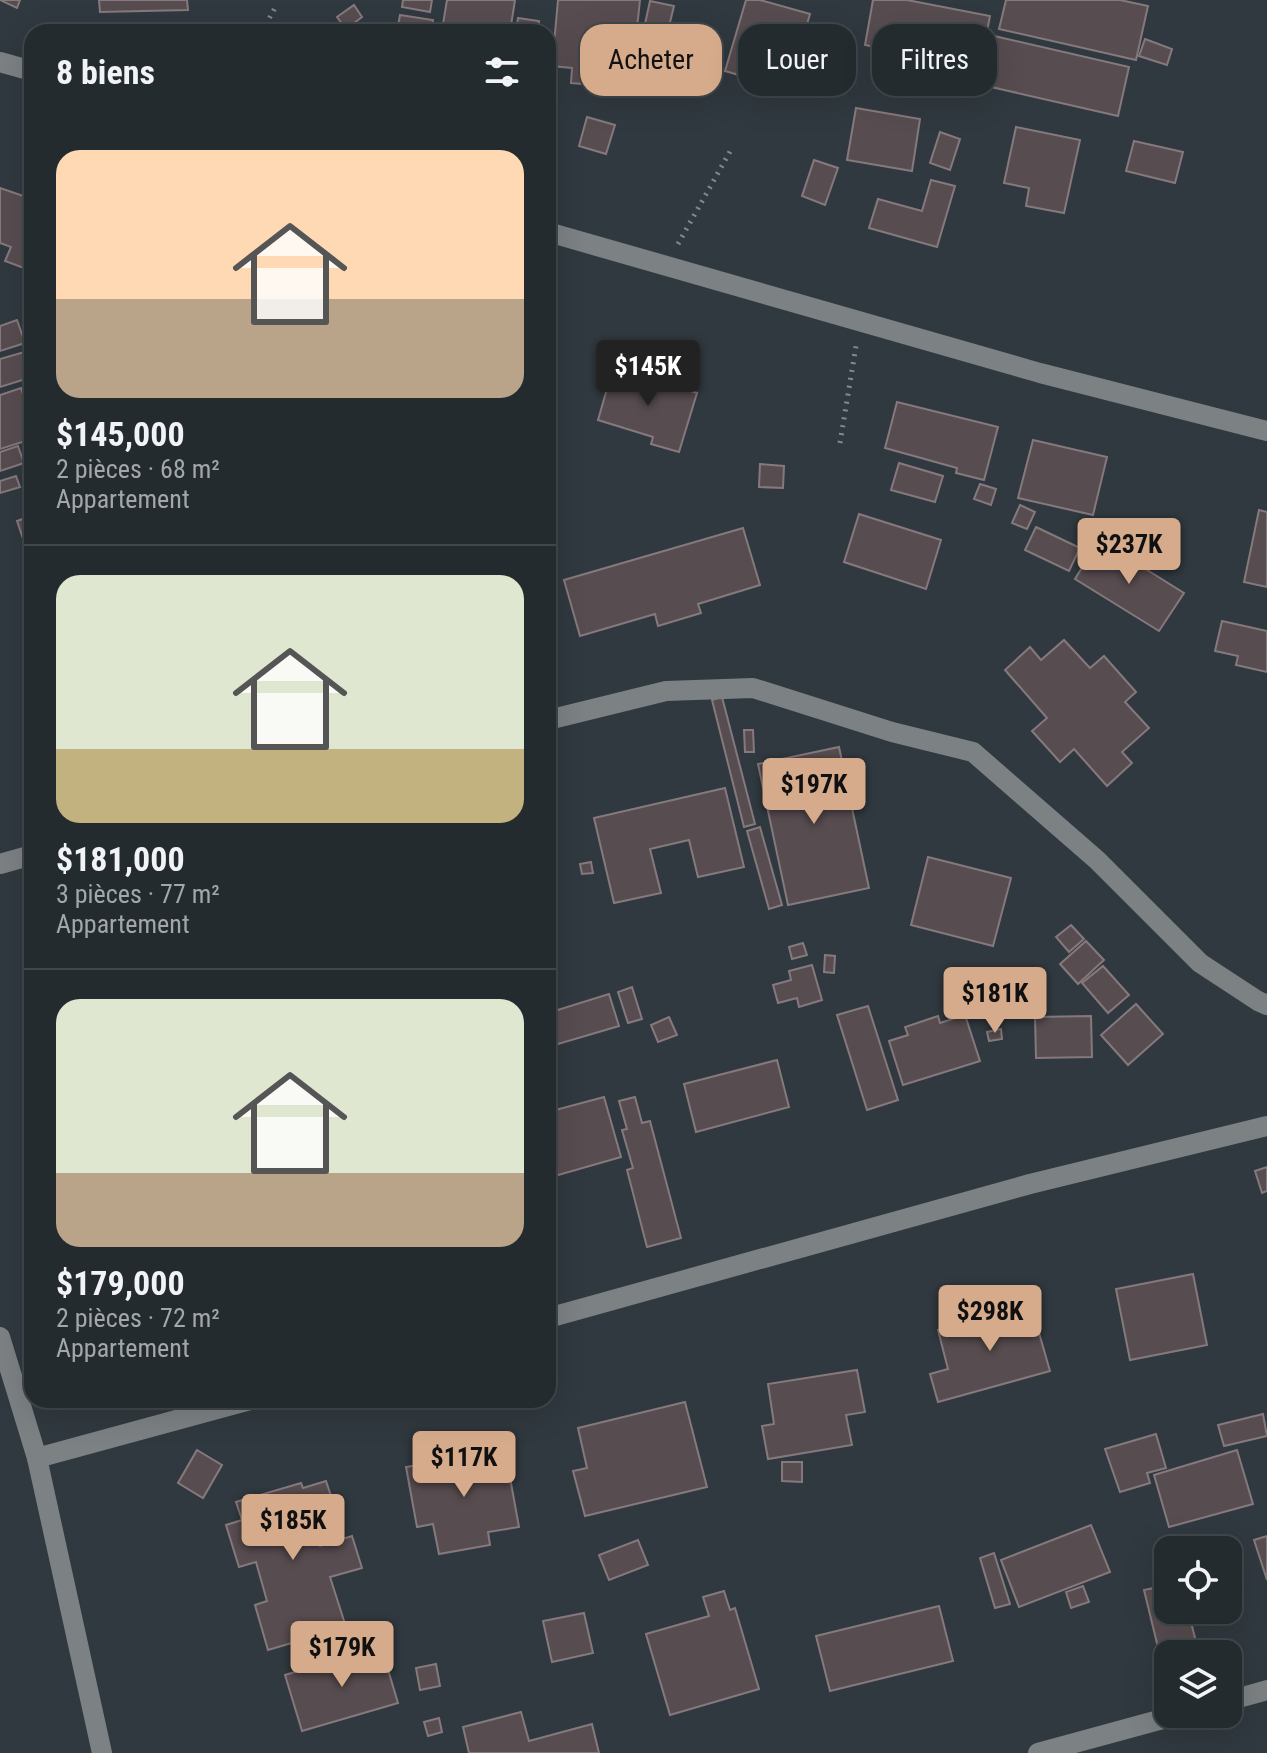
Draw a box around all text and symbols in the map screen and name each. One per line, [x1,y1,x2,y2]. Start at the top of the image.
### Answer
chip: Acheter [580,24,722,96]
chip: Louer [738,24,856,96]
chip: Filtres [872,24,997,96]
icon: filters [480,50,524,94]
text: 8 biens [56,52,155,92]
icon: home [218,202,362,346]
pin: $145K [592,340,704,408]
text: $145K [615,351,681,381]
text: $145,000 [56,414,185,454]
text: 2 pièces · 68 m² [56,454,220,484]
text: Appartement [56,484,190,514]
pin: $237K [1073,518,1185,586]
text: $237K [1096,529,1162,559]
icon: home [218,627,362,771]
pin: $197K [758,758,870,826]
text: $197K [781,769,847,799]
text: $181,000 [56,839,185,879]
text: 3 pièces · 77 m² [56,879,220,909]
text: Appartement [56,909,190,939]
pin: $181K [939,967,1051,1035]
text: $181K [962,978,1028,1008]
icon: home [218,1051,362,1195]
text: $179,000 [56,1263,185,1303]
pin: $298K [934,1285,1046,1353]
text: $298K [957,1296,1023,1326]
text: 2 pièces · 72 m² [56,1303,220,1333]
text: Appartement [56,1333,190,1363]
pin: $117K [408,1431,520,1499]
text: $117K [431,1442,497,1472]
pin: $185K [237,1494,349,1562]
text: $185K [260,1505,326,1535]
map controls [1154,1536,1242,1728]
button: locate [1154,1536,1242,1624]
pin: $179K [286,1621,398,1689]
text: $179K [309,1632,375,1662]
button: layers [1154,1640,1242,1728]

